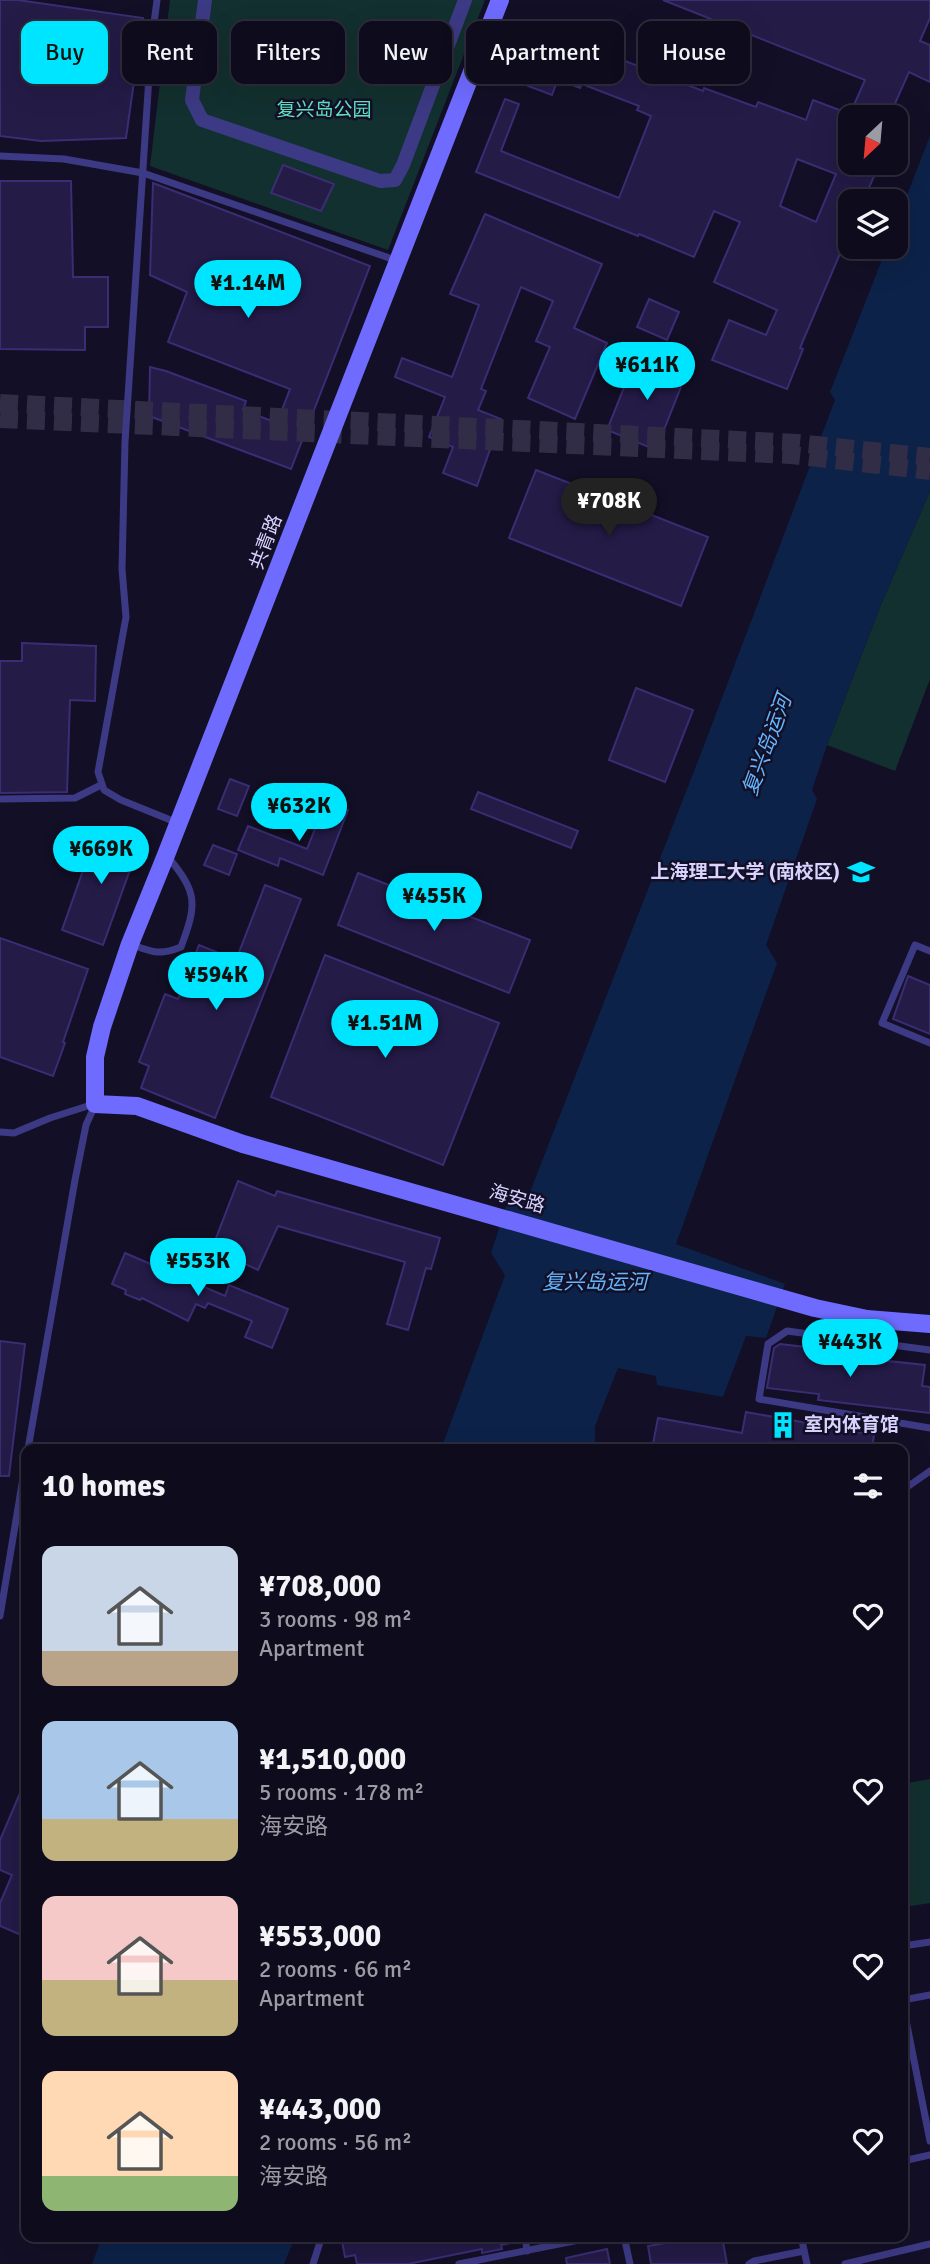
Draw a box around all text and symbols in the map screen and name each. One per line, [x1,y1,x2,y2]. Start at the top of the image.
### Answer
chip: Buy [21,21,108,84]
chip: Rent [122,21,217,84]
chip: Filters [231,21,345,84]
chip: New [359,21,452,84]
chip: Apartment [466,21,624,84]
chip: House [638,21,750,84]
park label: 复兴岛公园 [276,98,372,122]
north arrow [838,105,908,175]
map controls [838,105,908,259]
button: layers [838,189,908,259]
pin: ¥1.14M [191,260,305,320]
text: ¥1.14M [210,268,286,297]
pin: ¥611K [598,342,696,402]
text: ¥611K [615,350,679,379]
pin: ¥708K [560,478,658,538]
text: ¥708K [577,486,641,515]
street label: 共青路 [245,511,287,573]
water label: 复兴岛运河 [737,687,799,799]
pin: ¥632K [250,784,348,843]
text: ¥632K [267,791,331,820]
pin: ¥669K [52,826,150,886]
text: ¥669K [69,834,133,863]
school or university icon: 上海理工大学 (南校区) [846,857,876,887]
place label: 上海理工大学 (南校区) [651,860,840,884]
pin: ¥455K [385,874,483,933]
text: ¥455K [402,881,466,910]
pin: ¥594K [167,953,265,1012]
text: ¥594K [184,960,248,989]
pin: ¥1.51M [328,1000,442,1060]
text: ¥1.51M [347,1008,423,1037]
street label: 海安路 [486,1180,548,1218]
pin: ¥553K [149,1238,247,1298]
text: ¥553K [166,1246,230,1275]
water label: 复兴岛运河 [543,1269,651,1295]
pin: ¥443K [801,1320,899,1379]
text: ¥443K [818,1327,882,1356]
building icon: 室内体育馆 [768,1410,798,1440]
place label: 室内体育馆 [804,1413,899,1437]
icon: filters [849,1467,887,1505]
text: 10 homes [42,1468,165,1505]
text: ¥708,000 [259,1568,381,1605]
icon: home [98,1574,182,1658]
icon: heart [849,1597,887,1635]
text: 3 rooms · 98 m² [259,1605,412,1634]
text: Apartment [259,1634,364,1663]
text: ¥1,510,000 [259,1741,406,1778]
icon: home [98,1749,182,1833]
icon: heart [849,1772,887,1810]
text: 5 rooms · 178 m² [259,1778,424,1807]
text: 海安路 [259,1812,328,1841]
text: ¥553,000 [259,1918,381,1955]
icon: home [98,1924,182,2008]
icon: heart [849,1947,887,1985]
text: 2 rooms · 66 m² [259,1955,412,1984]
text: Apartment [259,1984,364,2013]
text: ¥443,000 [259,2091,381,2128]
icon: home [98,2099,182,2183]
icon: heart [849,2122,887,2160]
text: 2 rooms · 56 m² [259,2128,412,2157]
text: 海安路 [259,2162,328,2191]

